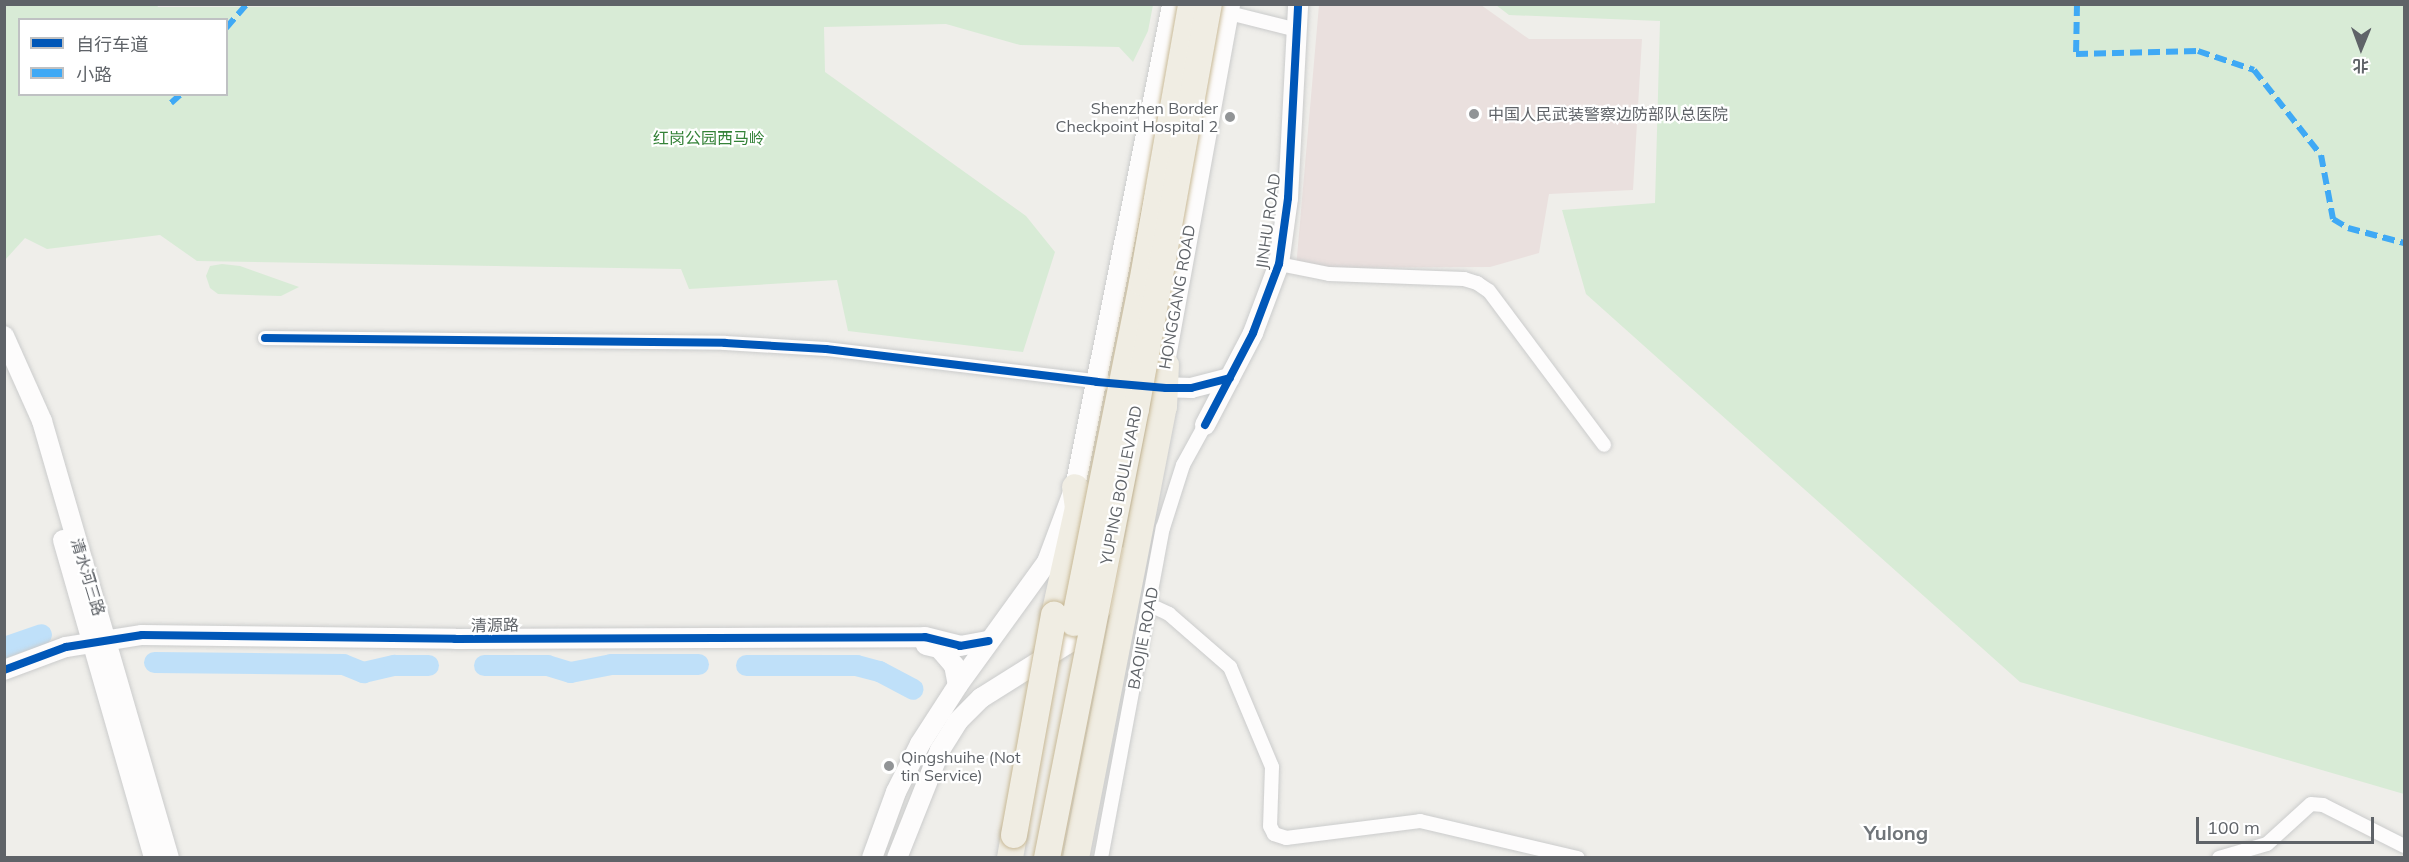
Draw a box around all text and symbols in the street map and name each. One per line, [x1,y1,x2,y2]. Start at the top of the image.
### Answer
legend [18,18,228,96]
north arrow [2331,18,2391,78]
text: 自行车道 [76,33,148,56]
text: 北 [2353,56,2369,76]
text: 小路 [76,63,112,86]
place label: Shenzhen Border Checkpoint Hospital 2 [1056,98,1218,136]
place label: 中国人民武装警察边防部队总医院 [1488,104,1728,124]
marker: 中国人民武装警察边防部队总医院 [1465,105,1483,123]
marker: Shenzhen Border Checkpoint Hospital 2 [1223,110,1237,124]
park label: 红岗公园西马岭 [653,128,765,148]
street label: JINHU ROAD [1252,172,1284,270]
street label: HONGGANG ROAD [1155,223,1199,371]
street label: YUPING BOULEVARD [1096,404,1146,566]
street label: 清水河三路 [67,536,109,618]
street label: BAOJIE ROAD [1124,585,1162,691]
street label: 清源路 [471,615,519,635]
place label: Qingshuihe (Not tin Service) [901,747,1020,785]
marker: Qingshuihe (Not tin Service) [882,759,896,773]
scale bar [2199,805,2378,843]
text: 100 m [2207,816,2260,839]
district label: Yulong [1864,820,1928,844]

